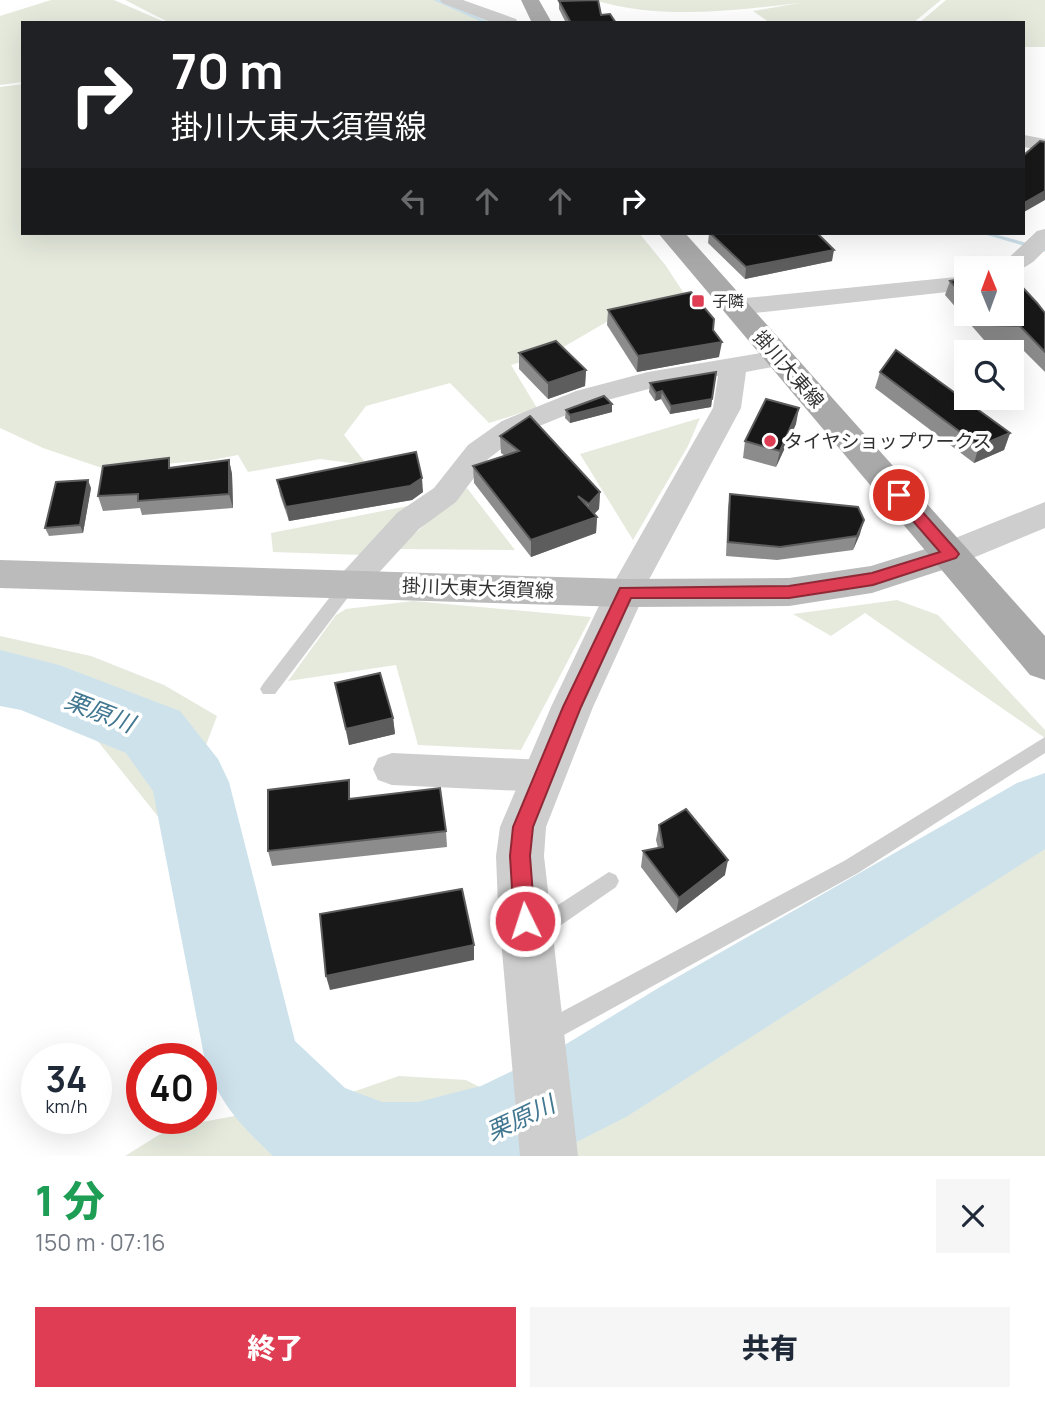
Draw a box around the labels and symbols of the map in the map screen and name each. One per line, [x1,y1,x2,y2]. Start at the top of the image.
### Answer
north arrow [954,256,1024,326]
place label: 子隣 [712,290,744,312]
marker: 子隣 [690,293,706,309]
street label: 掛川大東線 [748,325,830,413]
place label: タイヤショップワークス [784,428,992,454]
marker: タイヤショップワークス [762,433,778,449]
pin [869,465,929,525]
street label: 掛川大東大須賀線 [402,572,554,604]
water label: 栗原川 [60,683,142,740]
position arrow [488,884,562,958]
speed limit sign: 40 [126,1043,217,1134]
water label: 栗原川 [480,1086,562,1147]

